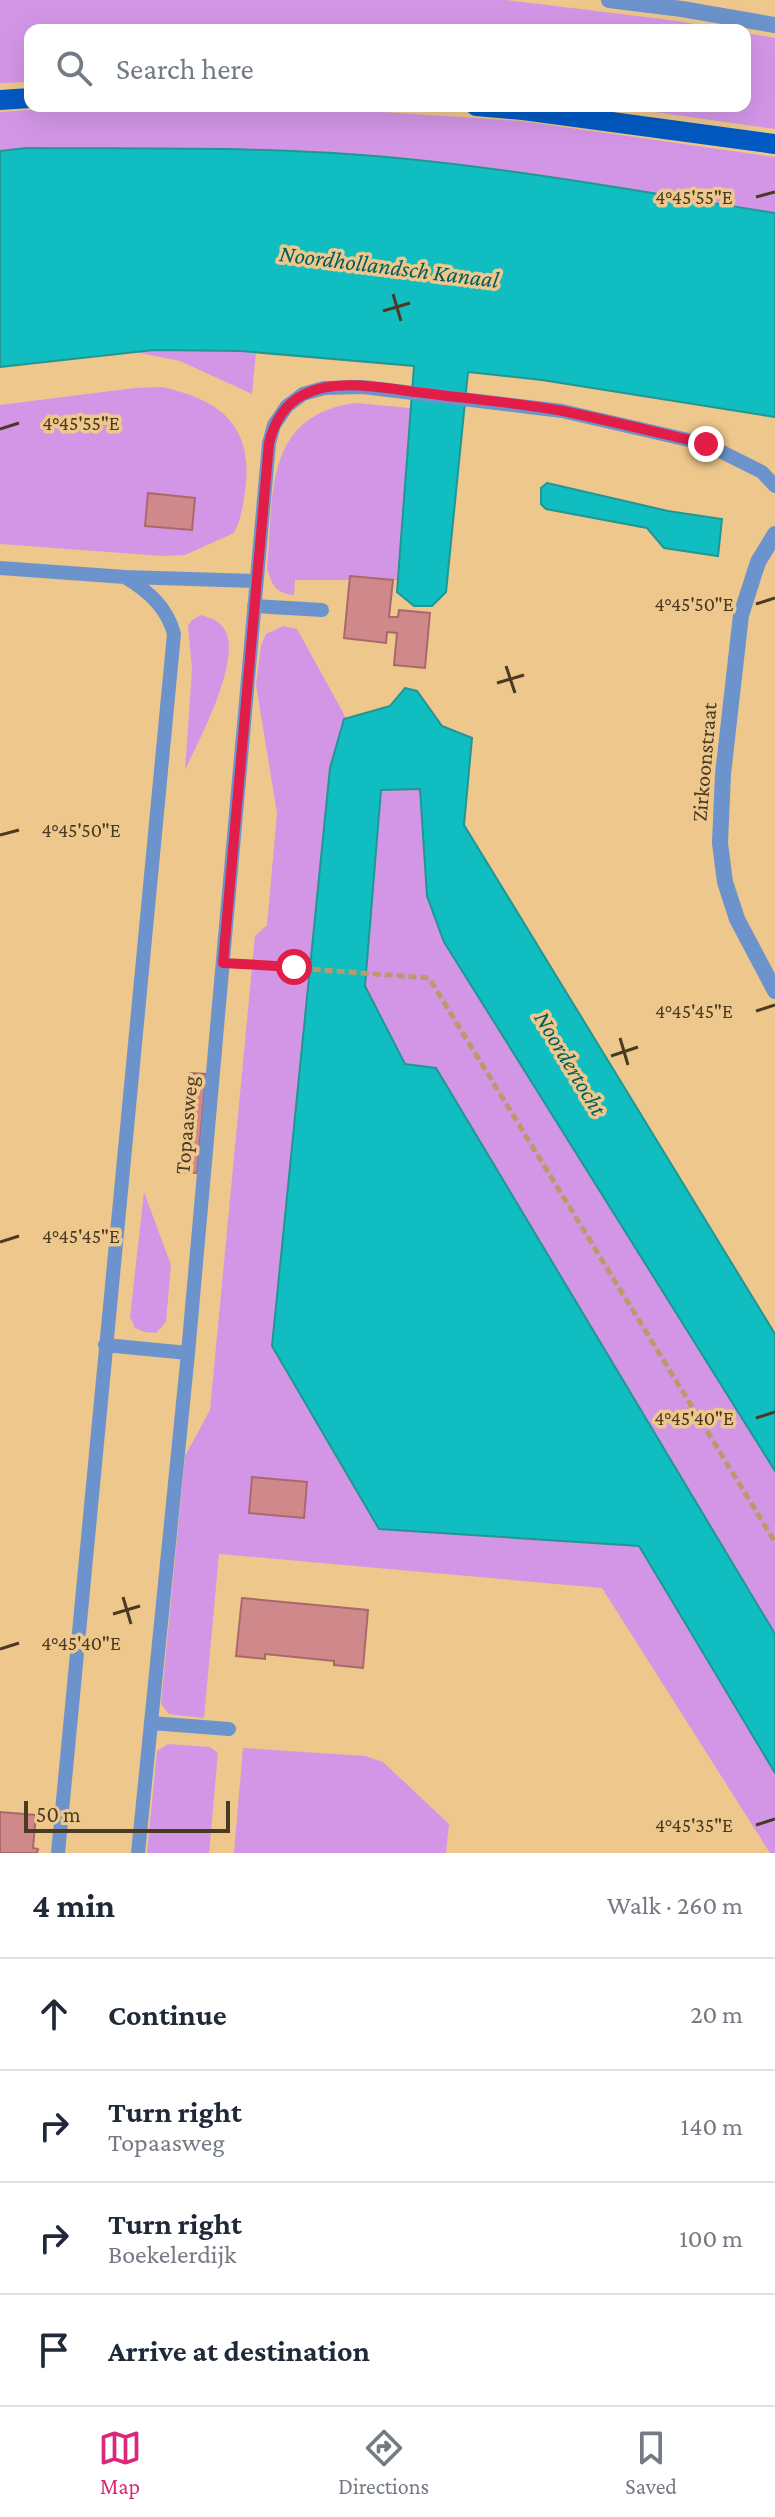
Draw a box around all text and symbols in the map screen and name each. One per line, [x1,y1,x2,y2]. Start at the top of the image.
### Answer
search box [24,24,751,112]
icon: search [52,46,96,90]
text: Search here [116,52,254,85]
text: 4°45'55"E [655,186,733,208]
water label: Noordhollandsch Kanaal [278,239,501,293]
text: 4°45'55"E [42,412,120,434]
route end [688,426,724,462]
text: 4°45'50"E [654,593,734,615]
street label: Zirkoonstraat [686,701,722,823]
text: 4°45'50"E [41,819,121,841]
route start [276,949,312,985]
text: 4°45'45"E [655,1000,733,1022]
water label: Noordertocht [529,1006,613,1121]
street label: Topaasweg [169,1074,203,1175]
text: 4°45'45"E [42,1225,120,1247]
text: 4°45'40"E [654,1407,734,1429]
text: 4°45'40"E [41,1632,121,1654]
scale bar [24,1797,230,1833]
text: 50 m [36,1802,81,1827]
text: 4°45'35"E [655,1814,733,1836]
text: 4 min [32,1887,115,1924]
text: Walk · 260 m [607,1891,743,1920]
icon: ahead [32,1992,76,2036]
text: Continue [108,1998,227,2031]
text: 20 m [690,2000,743,2029]
text: Turn right [108,2095,242,2128]
icon: right [32,2104,76,2148]
text: 140 m [681,2112,743,2141]
text: Topaasweg [108,2128,225,2157]
text: Turn right [108,2207,242,2240]
icon: right [32,2216,76,2260]
text: 100 m [679,2224,743,2253]
text: Boekelerdijk [108,2240,236,2269]
icon: arrive [32,2328,76,2372]
text: Arrive at destination [108,2334,370,2367]
tab: Map [98,2426,142,2499]
tab: Directions [338,2426,429,2499]
tab: Saved [625,2426,677,2499]

